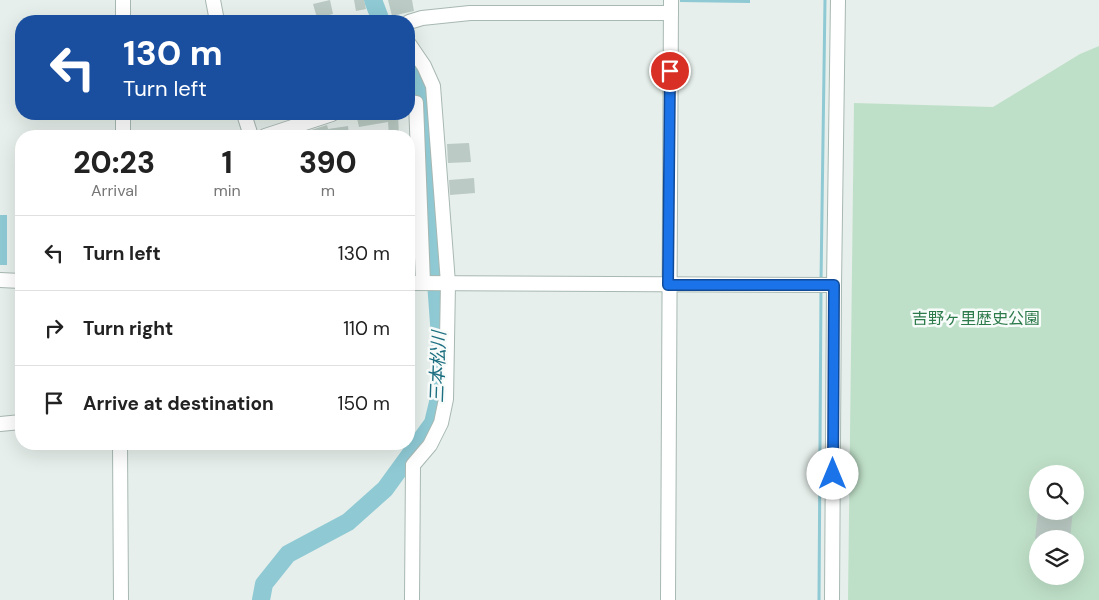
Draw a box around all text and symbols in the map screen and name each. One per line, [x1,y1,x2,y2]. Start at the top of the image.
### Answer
text: 130 m [123,30,223,76]
icon: left [40,35,105,100]
pin [649,50,691,92]
icon: arrive [656,57,684,85]
text: Turn left [123,74,207,103]
text: 20:23 [73,143,155,182]
text: 1 [221,143,233,182]
text: 390 [299,143,357,182]
text: Arrival [91,180,137,201]
text: min [213,180,241,201]
text: m [321,180,335,201]
icon: left [40,239,68,267]
text: Turn left [83,241,161,266]
text: 130 m [338,241,390,266]
park label: 吉野ヶ里歴史公園 [912,308,1040,329]
icon: right [40,314,68,342]
text: Turn right [83,316,173,341]
text: 110 m [343,316,390,341]
water label: 三本松川 [425,329,451,403]
icon: arrive [40,389,68,417]
text: Arrive at destination [83,391,274,416]
text: 150 m [338,391,390,416]
position arrow [806,447,858,499]
map controls [1029,465,1084,585]
button: search [1029,465,1084,520]
button: layers [1029,530,1084,585]

